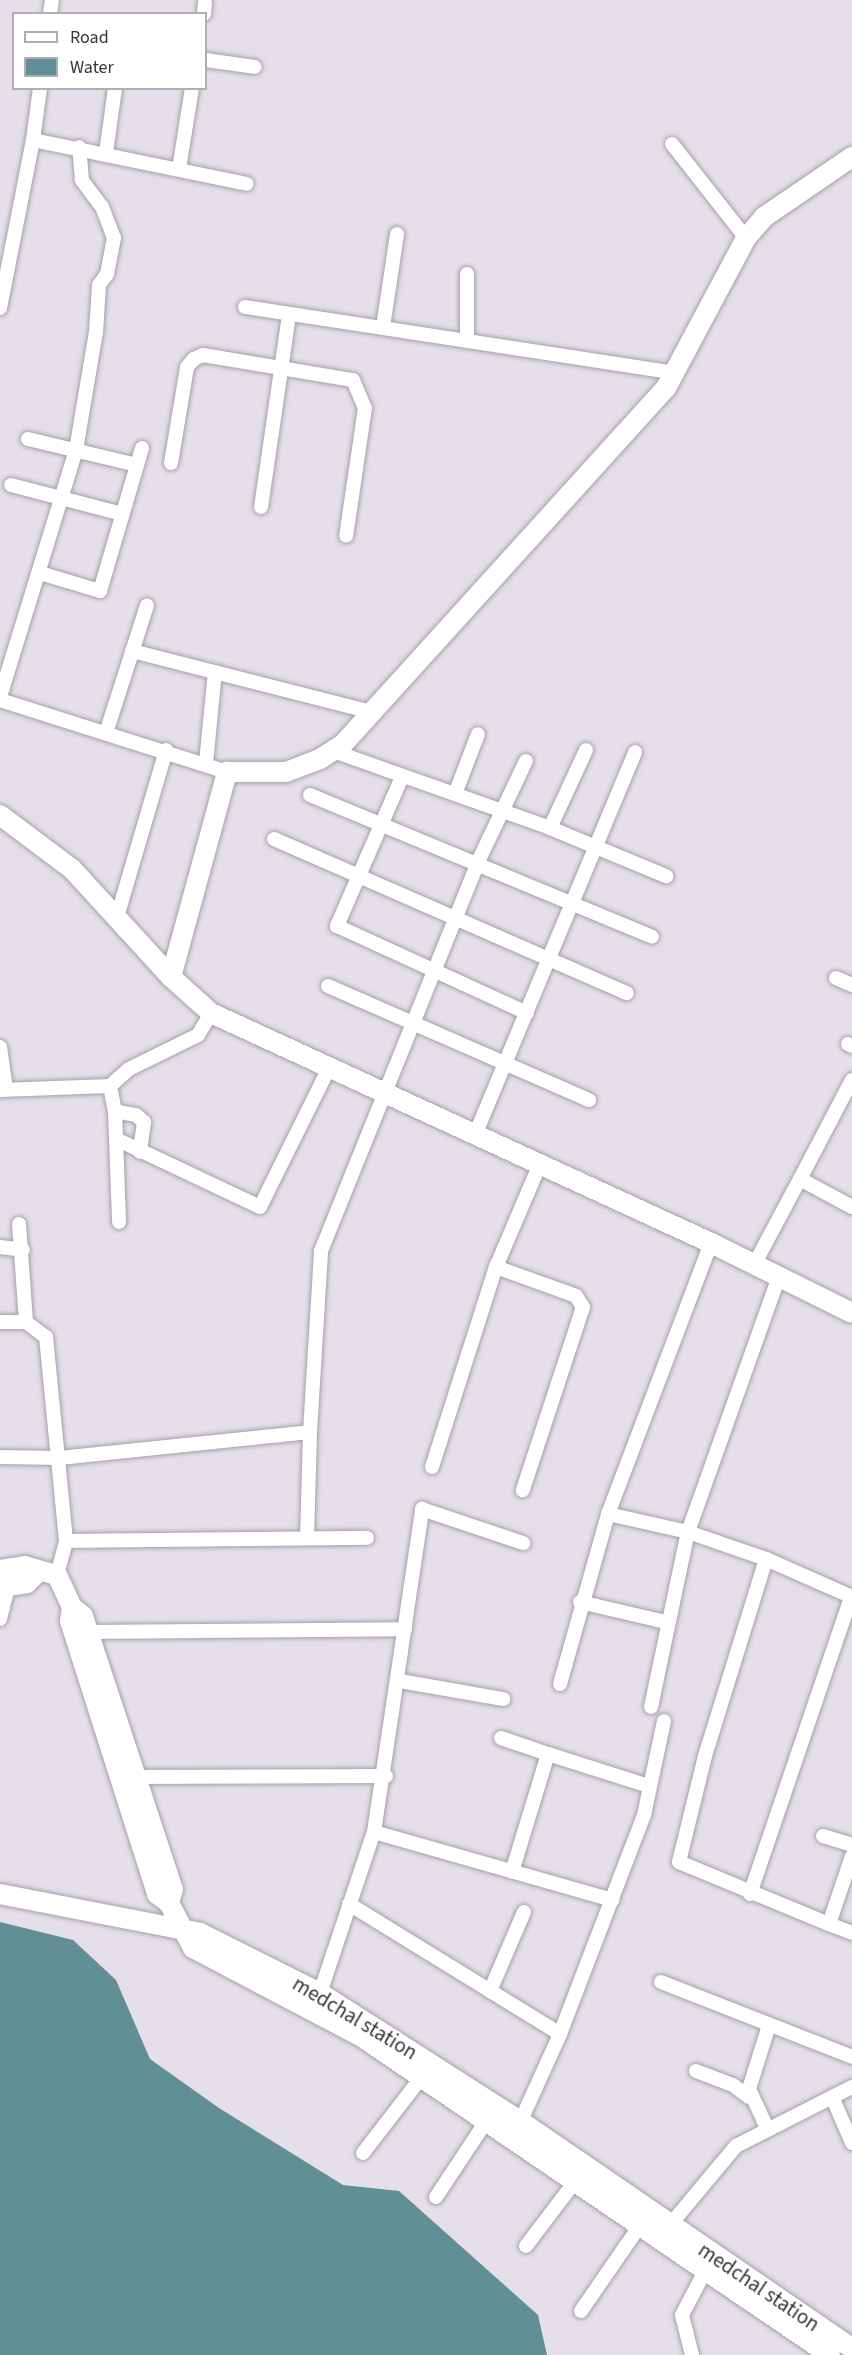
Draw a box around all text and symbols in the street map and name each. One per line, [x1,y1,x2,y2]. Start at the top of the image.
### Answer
legend [12,12,207,90]
text: Road [70,25,109,50]
text: Water [70,55,114,80]
street label: medchal station [288,1971,422,2065]
street label: medchal station [693,2237,825,2337]

